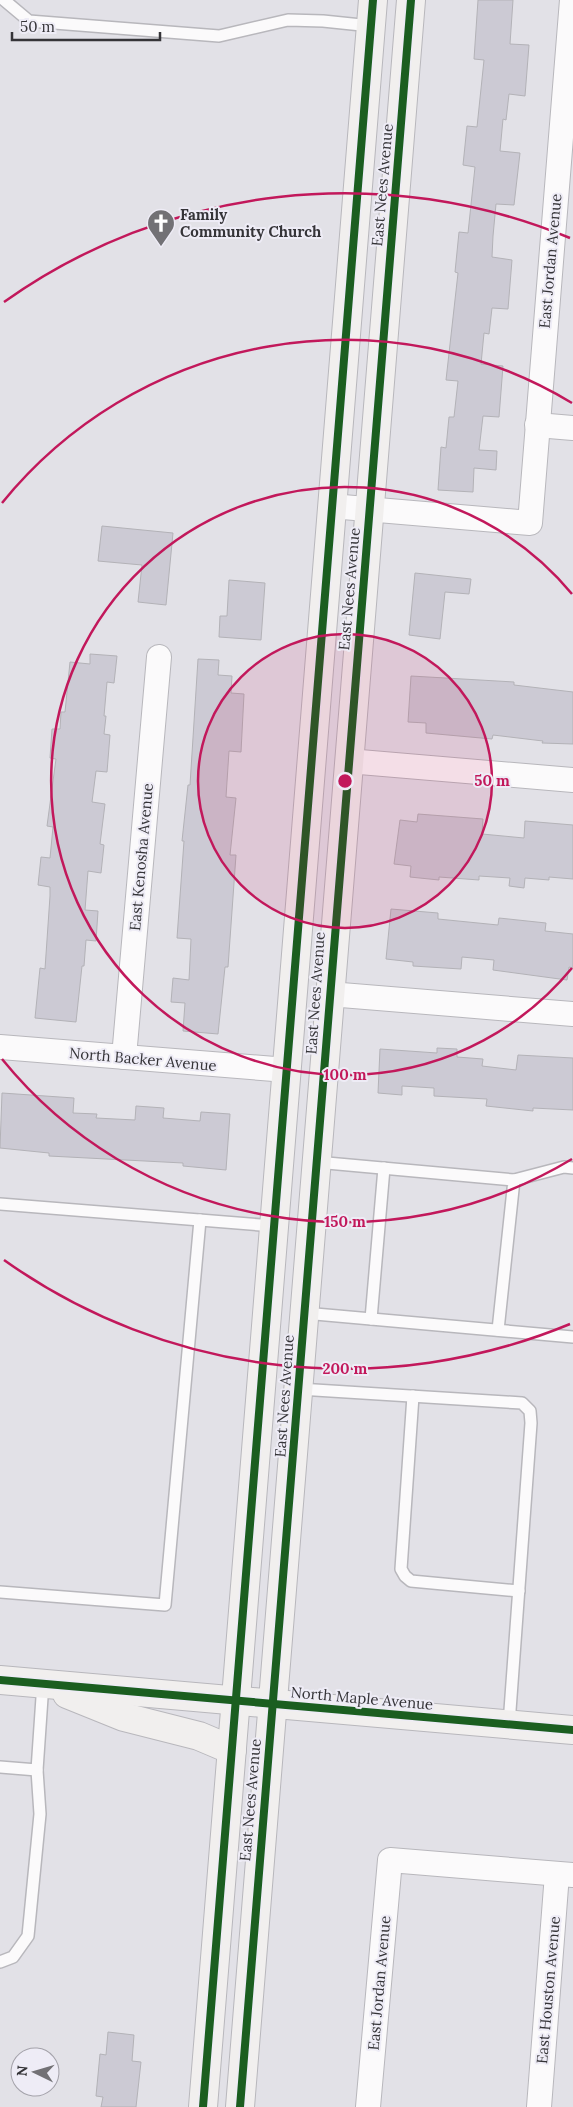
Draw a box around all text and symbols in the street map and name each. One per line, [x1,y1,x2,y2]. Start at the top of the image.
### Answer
scale bar [12,10,160,42]
text: 50 m [20,17,55,36]
street label: East Nees Avenue [367,123,397,247]
street label: East Jordan Avenue [535,193,565,329]
place label: Family Community Church [180,205,322,241]
church icon: Family Community Church [146,208,176,247]
street label: East Nees Avenue [334,527,364,651]
text: 50 m [474,771,510,790]
centre of rings [336,772,354,790]
street label: East Kenosha Avenue [125,782,157,932]
street label: East Nees Avenue [301,931,329,1055]
street label: North Backer Avenue [69,1043,217,1075]
text: 100 m [324,1065,367,1084]
text: 150 m [324,1212,366,1231]
street label: East Nees Avenue [270,1334,298,1458]
text: 200 m [323,1359,368,1378]
street label: North Maple Avenue [290,1682,434,1714]
street label: East Nees Avenue [235,1738,265,1862]
street label: East Jordan Avenue [364,1915,394,2051]
street label: East Houston Avenue [532,1915,564,2065]
north arrow [10,2047,60,2097]
text: N [13,2065,32,2077]

